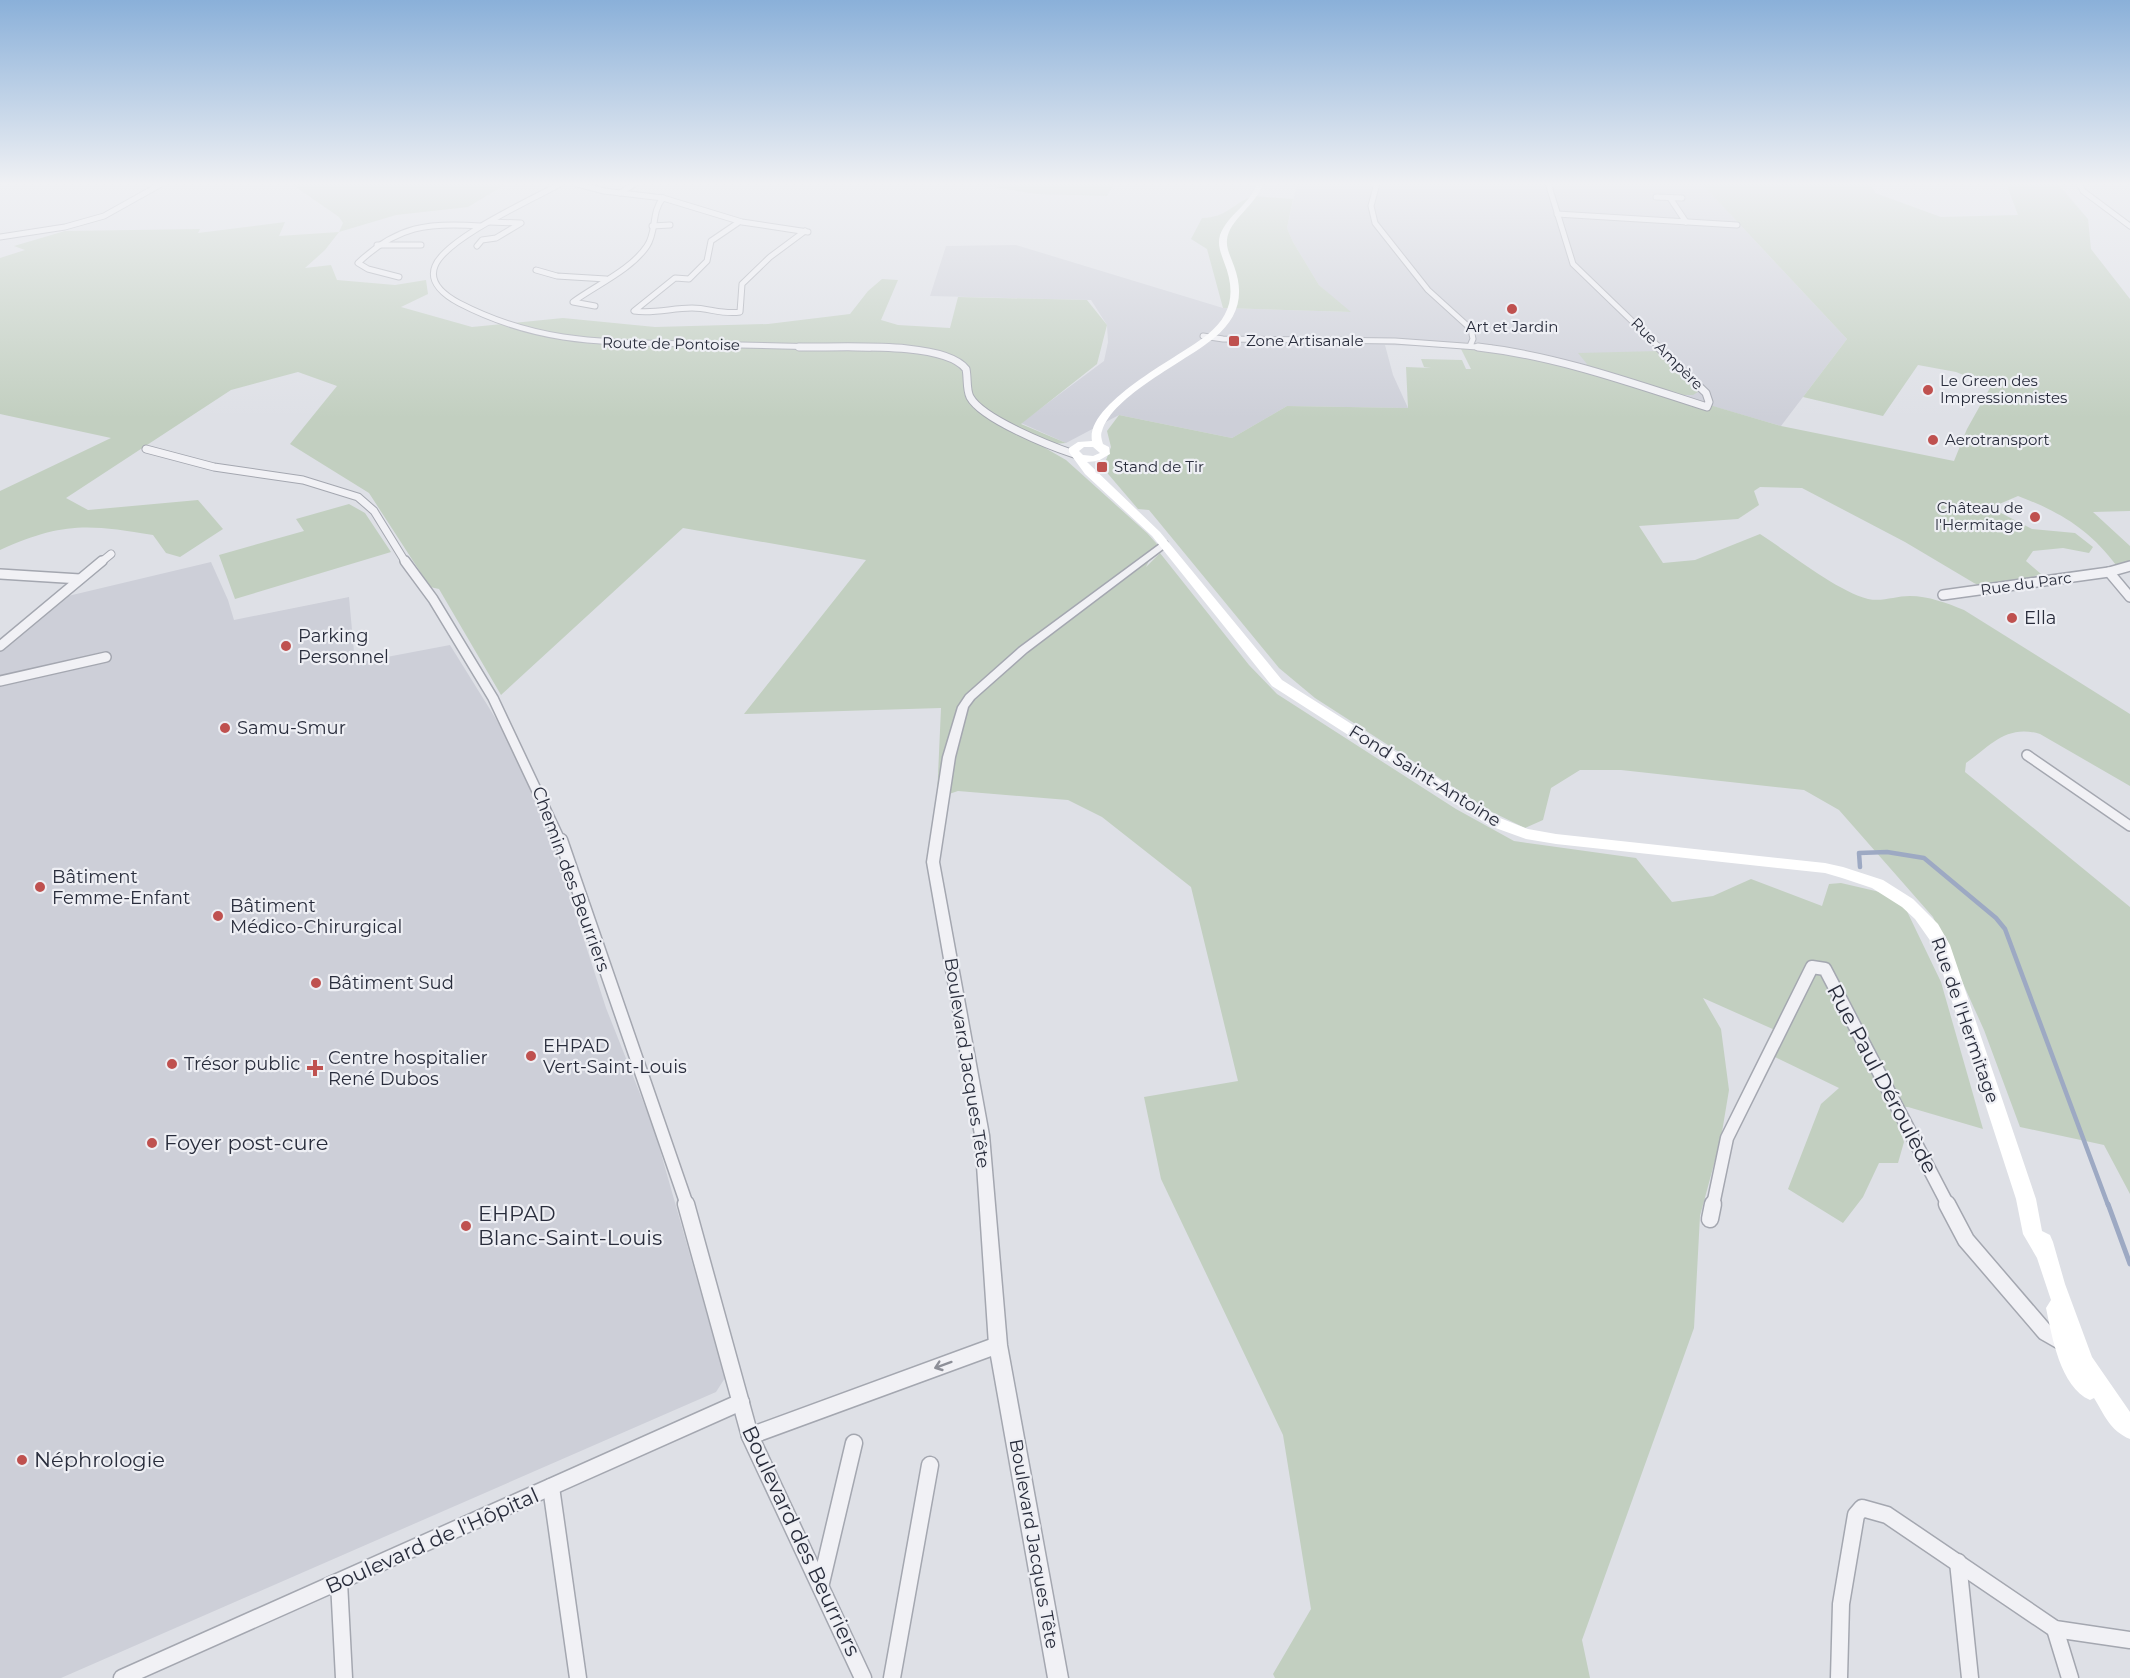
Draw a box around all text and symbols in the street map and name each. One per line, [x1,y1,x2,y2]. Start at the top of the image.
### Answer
marker: Art et Jardin [1505,302,1519,316]
street label: Rue Ampère [1627,313,1708,394]
place label: Art et Jardin [1466,317,1558,336]
place label: Zone Artisanale [1246,331,1363,350]
street label: Route de Pontoise [602,333,740,354]
marker: Zone Artisanale [1227,334,1241,348]
place label: Le Green des Impressionnistes [1940,371,2067,407]
marker: Le Green des Impressionnistes [1921,383,1935,397]
place label: Aerotransport [1945,430,2050,449]
marker: Aerotransport [1926,433,1940,447]
place label: Stand de Tir [1114,457,1204,476]
marker: Stand de Tir [1095,460,1109,474]
place label: Château de l'Hermitage [1935,498,2023,534]
marker: Château de l'Hermitage [2028,510,2042,524]
street label: Rue du Parc [1979,568,2073,599]
place label: Ella [2024,607,2056,629]
marker: Ella [2005,611,2019,625]
place label: Parking Personnel [298,625,389,668]
marker: Parking Personnel [279,639,293,653]
place label: Samu-Smur [237,717,346,739]
street label: Fond Saint-Antoine [1345,720,1505,832]
marker: Samu-Smur [218,721,232,735]
street label: Chemin des Beurriers [527,783,615,975]
place label: Bâtiment Femme-Enfant [52,866,190,909]
marker: Bâtiment Femme-Enfant [33,880,47,894]
place label: Bâtiment Médico-Chirurgical [230,895,402,938]
marker: Bâtiment Médico-Chirurgical [211,909,225,923]
street label: Rue de l'Hermitage [1926,934,2004,1106]
street label: Boulevard Jacques Tête [939,956,995,1170]
place label: Bâtiment Sud [328,972,454,994]
marker: Bâtiment Sud [309,976,323,990]
street label: Rue Paul Déroulède [1822,980,1943,1178]
place label: EHPAD Vert-Saint-Louis [543,1035,687,1078]
place label: Centre hospitalier René Dubos [328,1047,488,1090]
marker: EHPAD Vert-Saint-Louis [524,1049,538,1063]
place label: Trésor public [184,1053,300,1075]
marker: Trésor public [165,1057,179,1071]
marker: Centre hospitalier René Dubos [306,1059,324,1077]
place label: Foyer post-cure [164,1130,328,1155]
marker: Foyer post-cure [145,1136,159,1150]
place label: EHPAD Blanc-Saint-Louis [478,1201,662,1250]
marker: EHPAD Blanc-Saint-Louis [459,1219,473,1233]
one-way arrow [934,1361,953,1372]
street label: Boulevard des Beurriers [737,1422,866,1660]
street label: Boulevard Jacques Tête [1005,1437,1063,1651]
place label: Néphrologie [34,1447,165,1472]
marker: Néphrologie [15,1453,29,1467]
street label: Boulevard de l'Hôpital [321,1482,542,1599]

